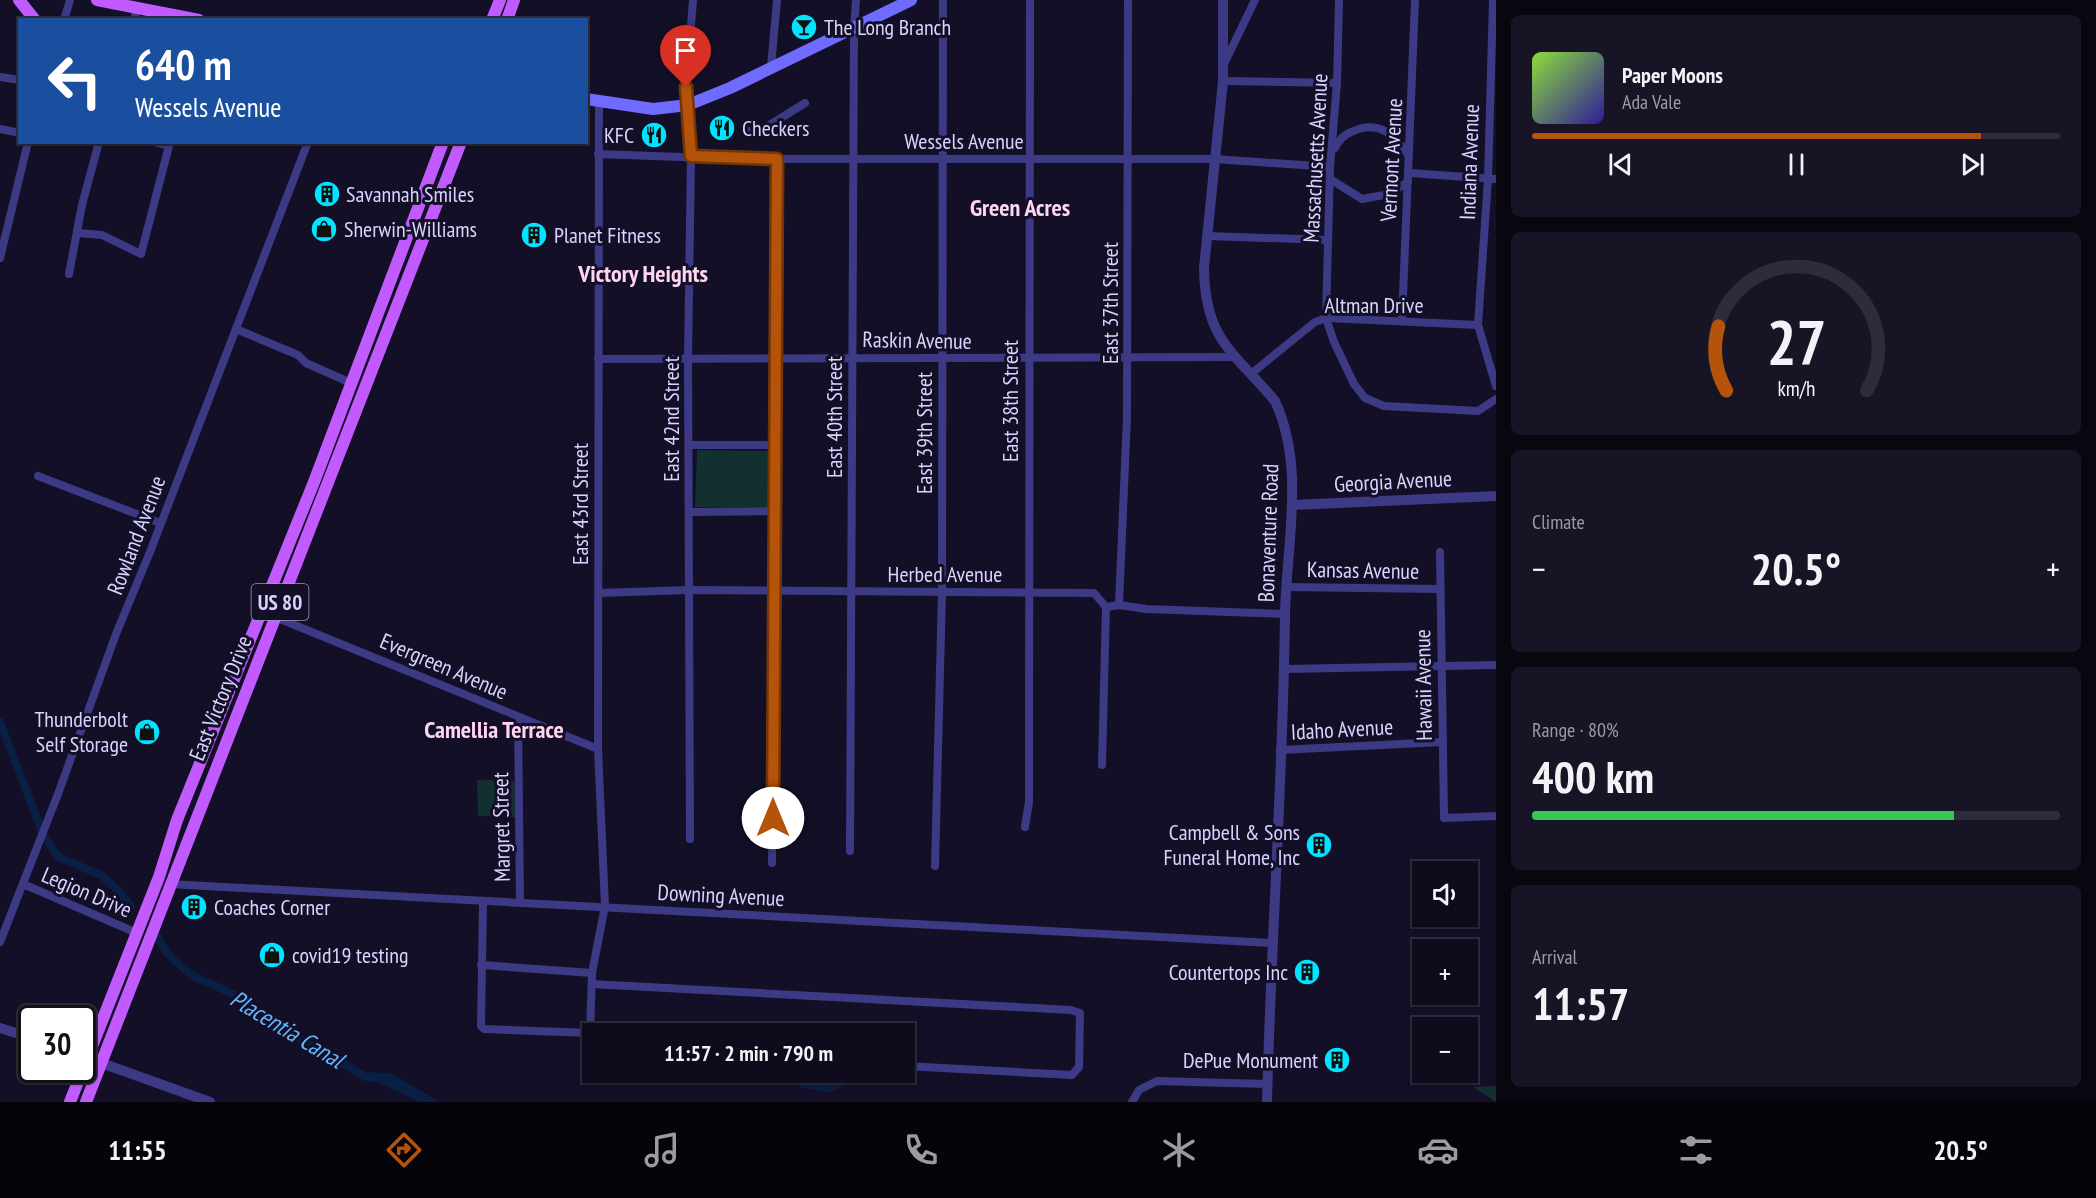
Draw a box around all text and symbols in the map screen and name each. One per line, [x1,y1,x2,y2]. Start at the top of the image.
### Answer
bar icon: The Long Branch [789,12,819,42]
place label: The Long Branch [824,13,951,41]
pin [660,25,711,87]
icon: arrive [669,34,702,67]
text: 640 m [135,37,232,92]
icon: left [36,42,114,120]
text: Paper Moons [1622,61,1723,89]
street label: Massachusetts Avenue [1297,73,1333,243]
text: Ada Vale [1622,89,1681,115]
text: Wessels Avenue [135,90,281,124]
street label: Vermont Avenue [1374,98,1408,223]
street label: Indiana Avenue [1453,104,1485,220]
restaurant icon: Checkers [707,113,737,143]
place label: Checkers [742,114,809,142]
restaurant icon: KFC [639,120,669,150]
place label: KFC [604,121,634,149]
street label: Wessels Avenue [904,127,1024,155]
icon: previous [1604,148,1637,181]
icon: pause [1780,148,1813,181]
icon: next [1956,148,1989,181]
building icon: Savannah Smiles [312,179,342,209]
place label: Savannah Smiles [346,180,474,208]
district label: Green Acres [970,192,1070,223]
shop icon: Sherwin-Williams [309,214,339,244]
place label: Sherwin-Williams [344,215,477,243]
building icon: Planet Fitness [519,220,549,250]
place label: Planet Fitness [554,221,661,249]
street label: East 37th Street [1096,242,1124,364]
district label: Victory Heights [577,258,708,289]
street label: Altman Drive [1324,291,1424,319]
text: 27 [1766,301,1826,382]
street label: Raskin Avenue [862,325,972,355]
street label: East 38th Street [996,340,1024,462]
street label: East 42nd Street [657,356,685,482]
street label: East 40th Street [820,356,848,478]
street label: East 39th Street [910,372,938,494]
text: km/h [1777,374,1815,402]
street label: East 43rd Street [566,443,594,565]
street label: Bonaventure Road [1252,463,1284,603]
street label: Georgia Avenue [1333,464,1453,498]
street label: Rowland Avenue [101,472,171,598]
text: Climate [1532,509,1585,535]
text: 20.5° [1751,539,1841,597]
text: − [1532,547,1546,590]
text: + [2046,547,2060,590]
street label: Kansas Avenue [1307,555,1419,585]
street label: Herbed Avenue [888,560,1002,588]
road number: US 80 [252,584,308,620]
street label: Evergreen Avenue [376,627,512,705]
street label: Hawaii Avenue [1408,629,1438,741]
street label: East Victory Drive [182,631,258,765]
place label: Thunderbolt Self Storage [34,705,128,758]
street label: Idaho Avenue [1290,712,1394,746]
district label: Camellia Terrace [424,714,564,745]
shop icon: Thunderbolt Self Storage [132,717,162,747]
text: Range · 80% [1532,717,1619,743]
text: 400 km [1532,747,1654,805]
street label: Margret Street [486,772,516,882]
position arrow [741,786,805,850]
place label: Campbell & Sons Funeral Home, Inc [1163,818,1300,871]
building icon: Campbell & Sons Funeral Home, Inc [1304,830,1334,860]
street label: Legion Drive [38,861,136,923]
map controls [1412,861,1478,1083]
button: sound [1412,861,1478,927]
street label: Downing Avenue [657,878,785,912]
building icon: Coaches Corner [179,892,209,922]
place label: Coaches Corner [214,893,330,921]
button: + [1412,939,1478,1005]
shop icon: covid19 testing [257,940,287,970]
place label: covid19 testing [292,941,408,969]
text: Arrival [1532,944,1577,970]
building icon: Countertops Inc [1292,957,1322,987]
place label: Countertops Inc [1169,958,1288,986]
text: 11:57 [1532,974,1629,1032]
water label: Placentia Canal [225,983,352,1076]
speed limit sign: 30 [18,1005,96,1083]
button: − [1412,1017,1478,1083]
text: 11:57 · 2 min · 790 m [664,1039,833,1067]
building icon: DePue Monument [1322,1045,1352,1075]
place label: DePue Monument [1183,1046,1318,1074]
icon: directions [383,1129,425,1171]
icon: music [641,1129,683,1171]
icon: phone [900,1129,942,1171]
icon: climate [1158,1129,1200,1171]
icon: car [1417,1129,1459,1171]
icon: filters [1675,1129,1717,1171]
text: 11:55 [108,1133,167,1167]
text: 20.5° [1933,1133,1988,1167]

